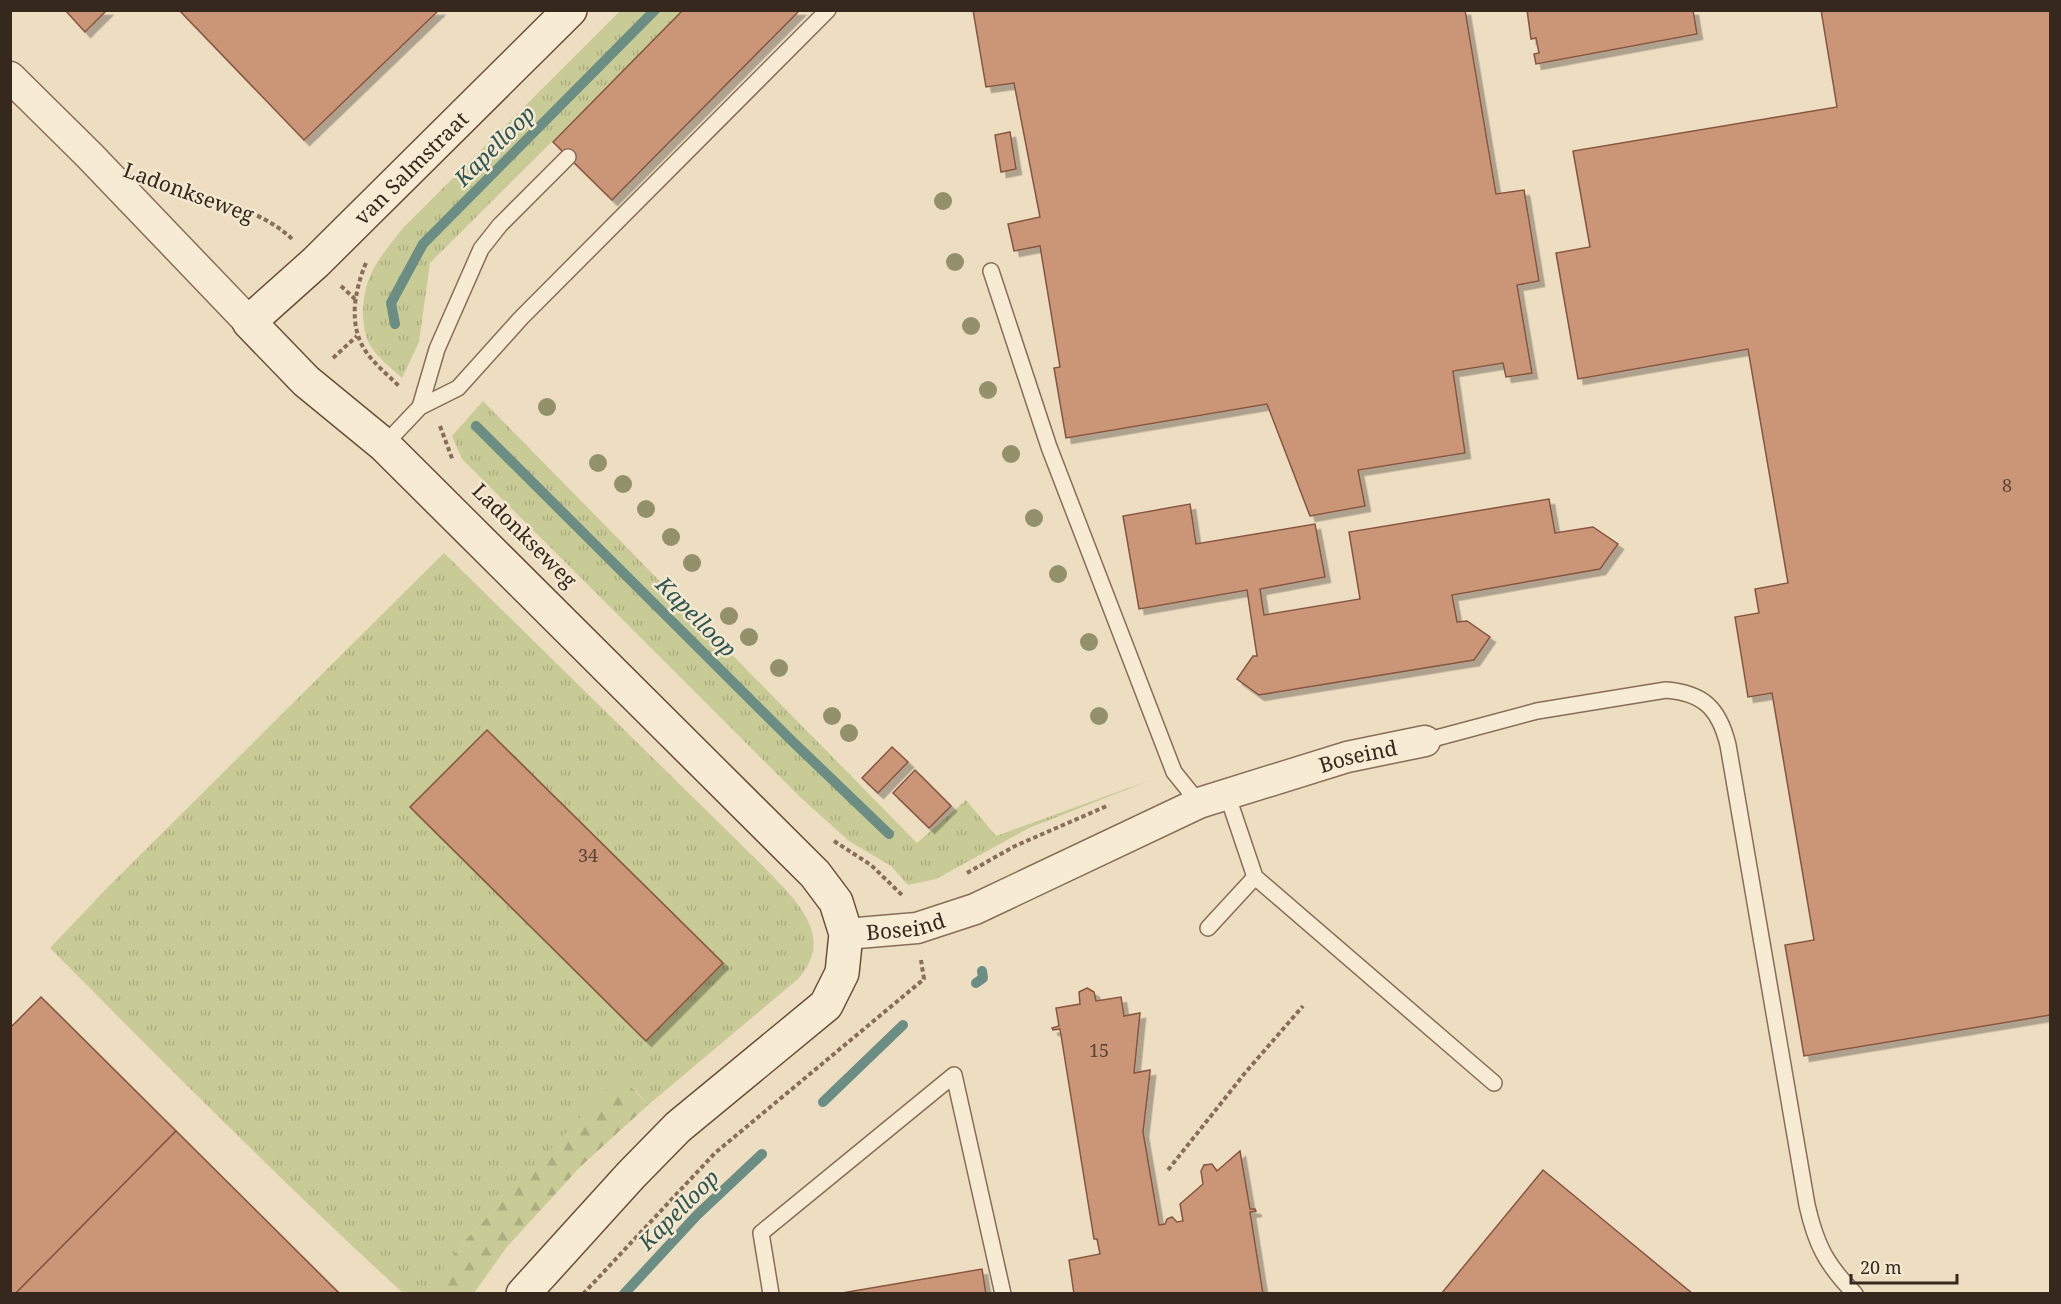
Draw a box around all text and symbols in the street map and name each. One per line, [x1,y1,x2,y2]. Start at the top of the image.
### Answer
water label: Kapelloop [446,98,541,193]
street label: van Salmstraat [348,105,474,231]
street label: Ladonkseweg [120,155,259,229]
house number: 8 [2002,473,2012,497]
street label: Ladonkseweg [467,477,584,594]
water label: Kapelloop [649,568,744,663]
street label: Boseind [1315,733,1400,779]
house number: 34 [578,843,598,867]
street label: Boseind [865,906,949,946]
house number: 15 [1089,1038,1109,1062]
water label: Kapelloop [630,1162,725,1257]
scale bar [1851,1247,1958,1285]
text: 20 m [1860,1255,1902,1279]

